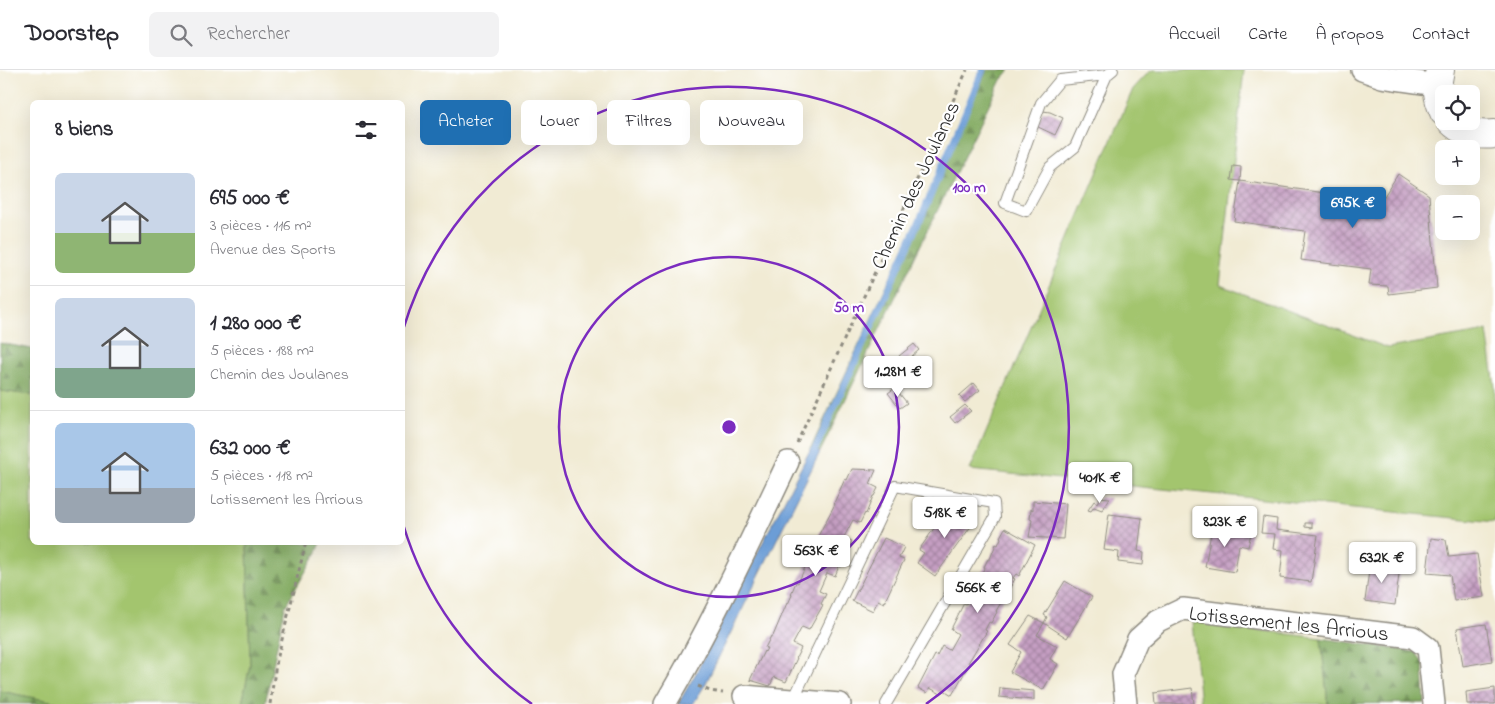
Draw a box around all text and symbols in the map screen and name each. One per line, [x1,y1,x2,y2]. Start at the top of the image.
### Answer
search box [149,12,499,57]
text: Doorstep [25,17,119,52]
icon: search [167,21,195,49]
text: Rechercher [207,21,290,48]
text: Accueil [1168,22,1220,48]
text: Carte [1248,22,1287,48]
text: À propos [1315,22,1384,48]
text: Contact [1412,22,1470,48]
map controls [1435,85,1480,240]
button: locate [1435,85,1480,130]
street label: Chemin des Joulanes [865,97,969,275]
chip: Acheter [420,100,511,145]
chip: Louer [521,100,597,145]
chip: Filtres [607,100,690,145]
chip: Nouveau [700,100,803,145]
text: 8 biens [55,115,113,145]
icon: filters [352,116,380,144]
button: + [1435,140,1480,185]
text: 100 m [952,177,986,199]
text: 695 000 € [210,184,290,214]
pin: 695K € [1312,186,1394,229]
text: 695K € [1331,191,1375,215]
icon: home [95,193,155,253]
button: − [1435,195,1480,240]
text: 3 pièces · 116 m² [210,214,312,238]
text: Avenue des Sports [210,238,336,262]
text: 50 m [834,297,865,319]
text: 1 280 000 € [210,309,302,339]
icon: home [95,318,155,378]
text: 5 pièces · 188 m² [210,339,314,363]
pin: 1.28M € [852,356,944,398]
text: 1.28M € [874,360,922,384]
text: Chemin des Joulanes [210,363,349,387]
centre of rings [720,418,738,436]
text: 632 000 € [210,434,291,464]
icon: home [95,443,155,503]
pin: 401K € [1059,462,1141,504]
text: 5 pièces · 118 m² [210,464,313,488]
text: 401K € [1079,466,1121,490]
text: Lotissement les Arrious [210,488,363,512]
pin: 518K € [904,496,986,539]
text: 518K € [923,501,967,525]
pin: 823K € [1184,506,1266,548]
text: 823K € [1203,510,1247,534]
pin: 563K € [775,534,857,577]
text: 563K € [793,539,839,563]
pin: 632K € [1341,542,1423,584]
text: 632K € [1360,546,1404,570]
pin: 566K € [937,572,1019,614]
text: 566K € [955,576,1001,600]
street label: Lotissement les Arrious [1187,600,1390,650]

